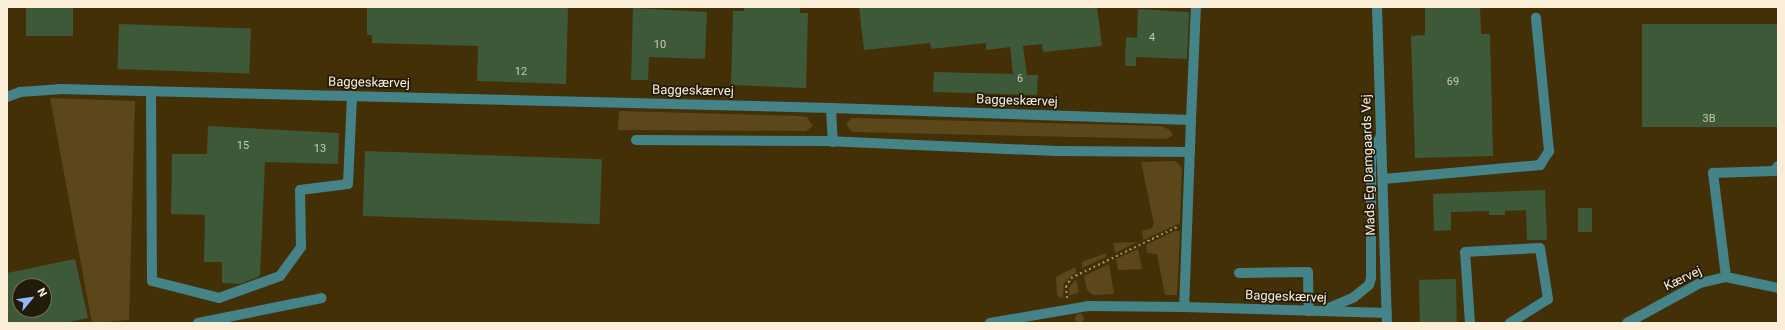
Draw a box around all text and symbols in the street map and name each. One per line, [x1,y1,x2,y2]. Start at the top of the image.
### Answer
house number: 4 [1149,31,1155,45]
house number: 10 [654,38,666,52]
house number: 12 [515,65,527,79]
house number: 6 [1017,72,1023,86]
street label: Baggeskærvej [328,74,410,92]
house number: 69 [1447,75,1459,89]
street label: Baggeskærvej [652,82,734,100]
street label: Baggeskærvej [976,92,1058,110]
street label: Mads Eg Damgaards Vej [1359,94,1379,236]
house number: 3B [1702,112,1716,126]
house number: 15 [237,139,249,153]
house number: 13 [314,142,326,156]
street label: Kærvej [1662,264,1704,294]
north arrow [12,278,52,318]
text: N [34,286,50,299]
street label: Baggeskærvej [1245,288,1327,306]

